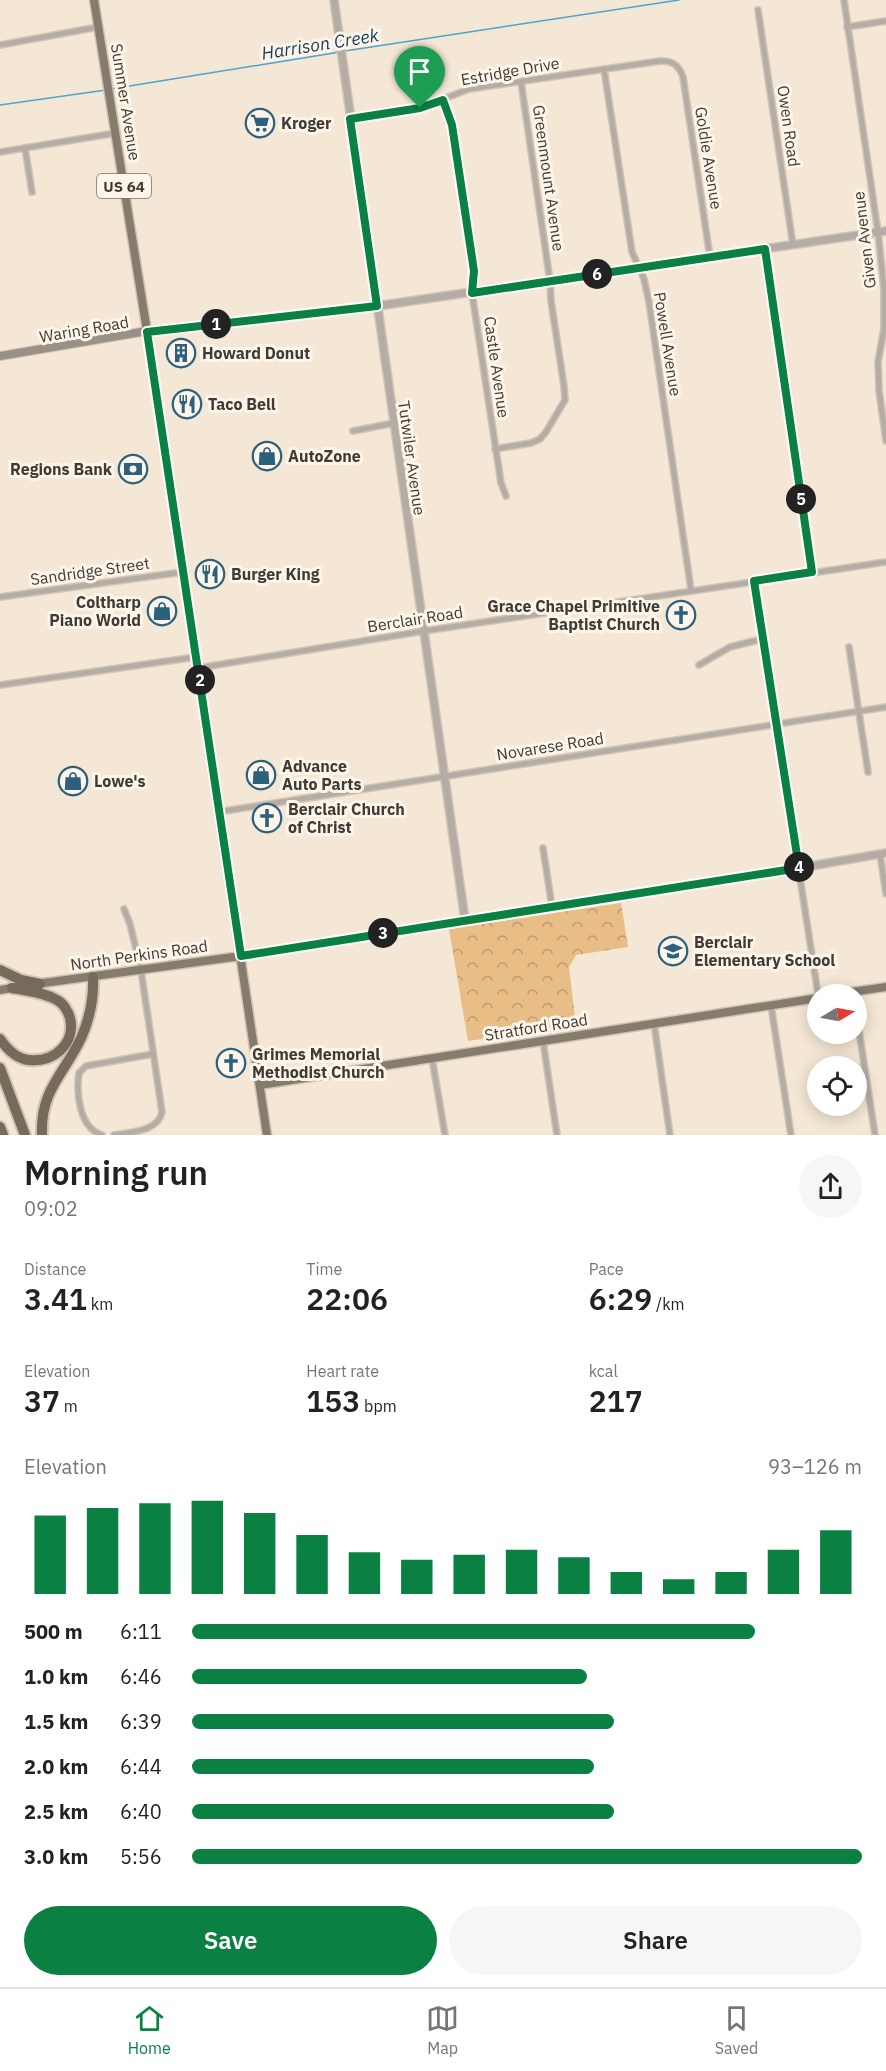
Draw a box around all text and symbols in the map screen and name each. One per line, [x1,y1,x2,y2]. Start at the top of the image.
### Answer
water label: Harrison Creek [260,23,381,65]
street label: Summer Avenue [107,42,145,162]
pin [394,46,445,108]
street label: Estridge Drive [459,52,561,90]
icon: arrive [403,55,436,88]
street label: Owen Road [773,84,805,168]
street label: Greenmount Avenue [529,104,569,253]
street label: Goldie Avenue [691,105,727,211]
supermarket icon: Kroger [244,107,276,139]
place label: Kroger [281,113,332,133]
road number: US 64 [97,174,151,198]
street label: Given Avenue [848,190,880,290]
pin: 6 [582,259,612,289]
text: 6 [592,264,602,284]
street label: Powell Avenue [650,291,686,398]
pin: 1 [201,309,231,339]
street label: Waring Road [38,311,130,347]
text: 1 [211,314,221,334]
street label: Castle Avenue [480,315,514,419]
building icon: Howard Donut [165,337,197,369]
place label: Howard Donut [202,343,310,363]
restaurant icon: Taco Bell [171,388,203,420]
place label: Taco Bell [208,394,276,414]
street label: Tutwiler Avenue [394,399,430,517]
shop icon: AutoZone [251,440,283,472]
place label: AutoZone [288,446,361,466]
bank icon: Regions Bank [117,453,149,485]
place label: Regions Bank [10,459,113,479]
pin: 5 [786,484,816,514]
text: 5 [796,489,806,509]
street label: Sandridge Street [29,553,151,589]
restaurant icon: Burger King [194,558,226,590]
place label: Burger King [231,564,320,584]
place label: Coltharp Piano World [49,592,141,630]
shop icon: Coltharp Piano World [146,595,178,627]
place label: Grace Chapel Primitive Baptist Church [487,596,660,634]
church icon: Grace Chapel Primitive Baptist Church [665,599,697,631]
street label: Berclair Road [366,602,464,636]
pin: 2 [185,665,215,695]
text: 2 [195,670,205,690]
street label: Novarese Road [495,728,605,764]
place label: Advance Auto Parts [282,756,361,794]
shop icon: Advance Auto Parts [245,759,277,791]
shop icon: Lowe's [57,765,89,797]
place label: Lowe's [94,771,146,791]
place label: Berclair Church of Christ [288,799,405,837]
church icon: Berclair Church of Christ [251,802,283,834]
pin: 4 [784,852,814,882]
text: 4 [794,857,804,877]
pin: 3 [368,918,398,948]
text: 3 [378,923,388,943]
place label: Berclair Elementary School [694,932,835,970]
street label: North Perkins Road [69,935,209,975]
school or university icon: Berclair Elementary School [657,935,689,967]
north arrow [807,984,867,1044]
map controls [807,984,867,1116]
street label: Stratford Road [483,1009,589,1045]
place label: Grimes Memorial Methodist Church [252,1044,385,1082]
church icon: Grimes Memorial Methodist Church [215,1047,247,1079]
button: locate [807,1056,867,1116]
text: Morning run [24,1151,208,1194]
button: share [799,1155,862,1218]
text: 09:02 [24,1195,78,1222]
text: Distance [24,1259,86,1279]
text: Time [306,1259,342,1279]
text: Pace [589,1259,623,1279]
text: 3.41 [24,1279,87,1318]
text: 22:06 [306,1279,388,1318]
text: 6:29 [589,1279,652,1318]
text: km [87,1294,113,1314]
text: /km [652,1294,685,1314]
text: Elevation [24,1361,90,1381]
text: Heart rate [306,1361,379,1381]
text: kcal [589,1361,618,1381]
text: 37 [24,1381,60,1420]
text: 153 [306,1381,360,1420]
text: 217 [589,1381,643,1420]
text: m [60,1396,78,1416]
text: bpm [360,1396,397,1416]
text: Elevation [24,1453,107,1480]
text: 93–126 m [768,1453,862,1480]
text: 500 m [24,1618,83,1645]
text: 6:11 [120,1618,162,1645]
text: 1.0 km [24,1663,88,1690]
text: 6:46 [120,1663,162,1690]
text: 1.5 km [24,1708,88,1735]
text: 6:39 [120,1708,162,1735]
text: 2.0 km [24,1753,88,1780]
text: 6:44 [120,1753,162,1780]
text: 2.5 km [24,1798,88,1825]
text: 6:40 [120,1798,162,1825]
text: 3.0 km [24,1843,88,1870]
text: 5:56 [120,1843,162,1870]
button: Save [24,1906,437,1975]
button: Share [449,1906,862,1975]
tab: Home [128,2002,171,2058]
tab: Map [426,2002,459,2058]
tab: Saved [715,2002,758,2058]

